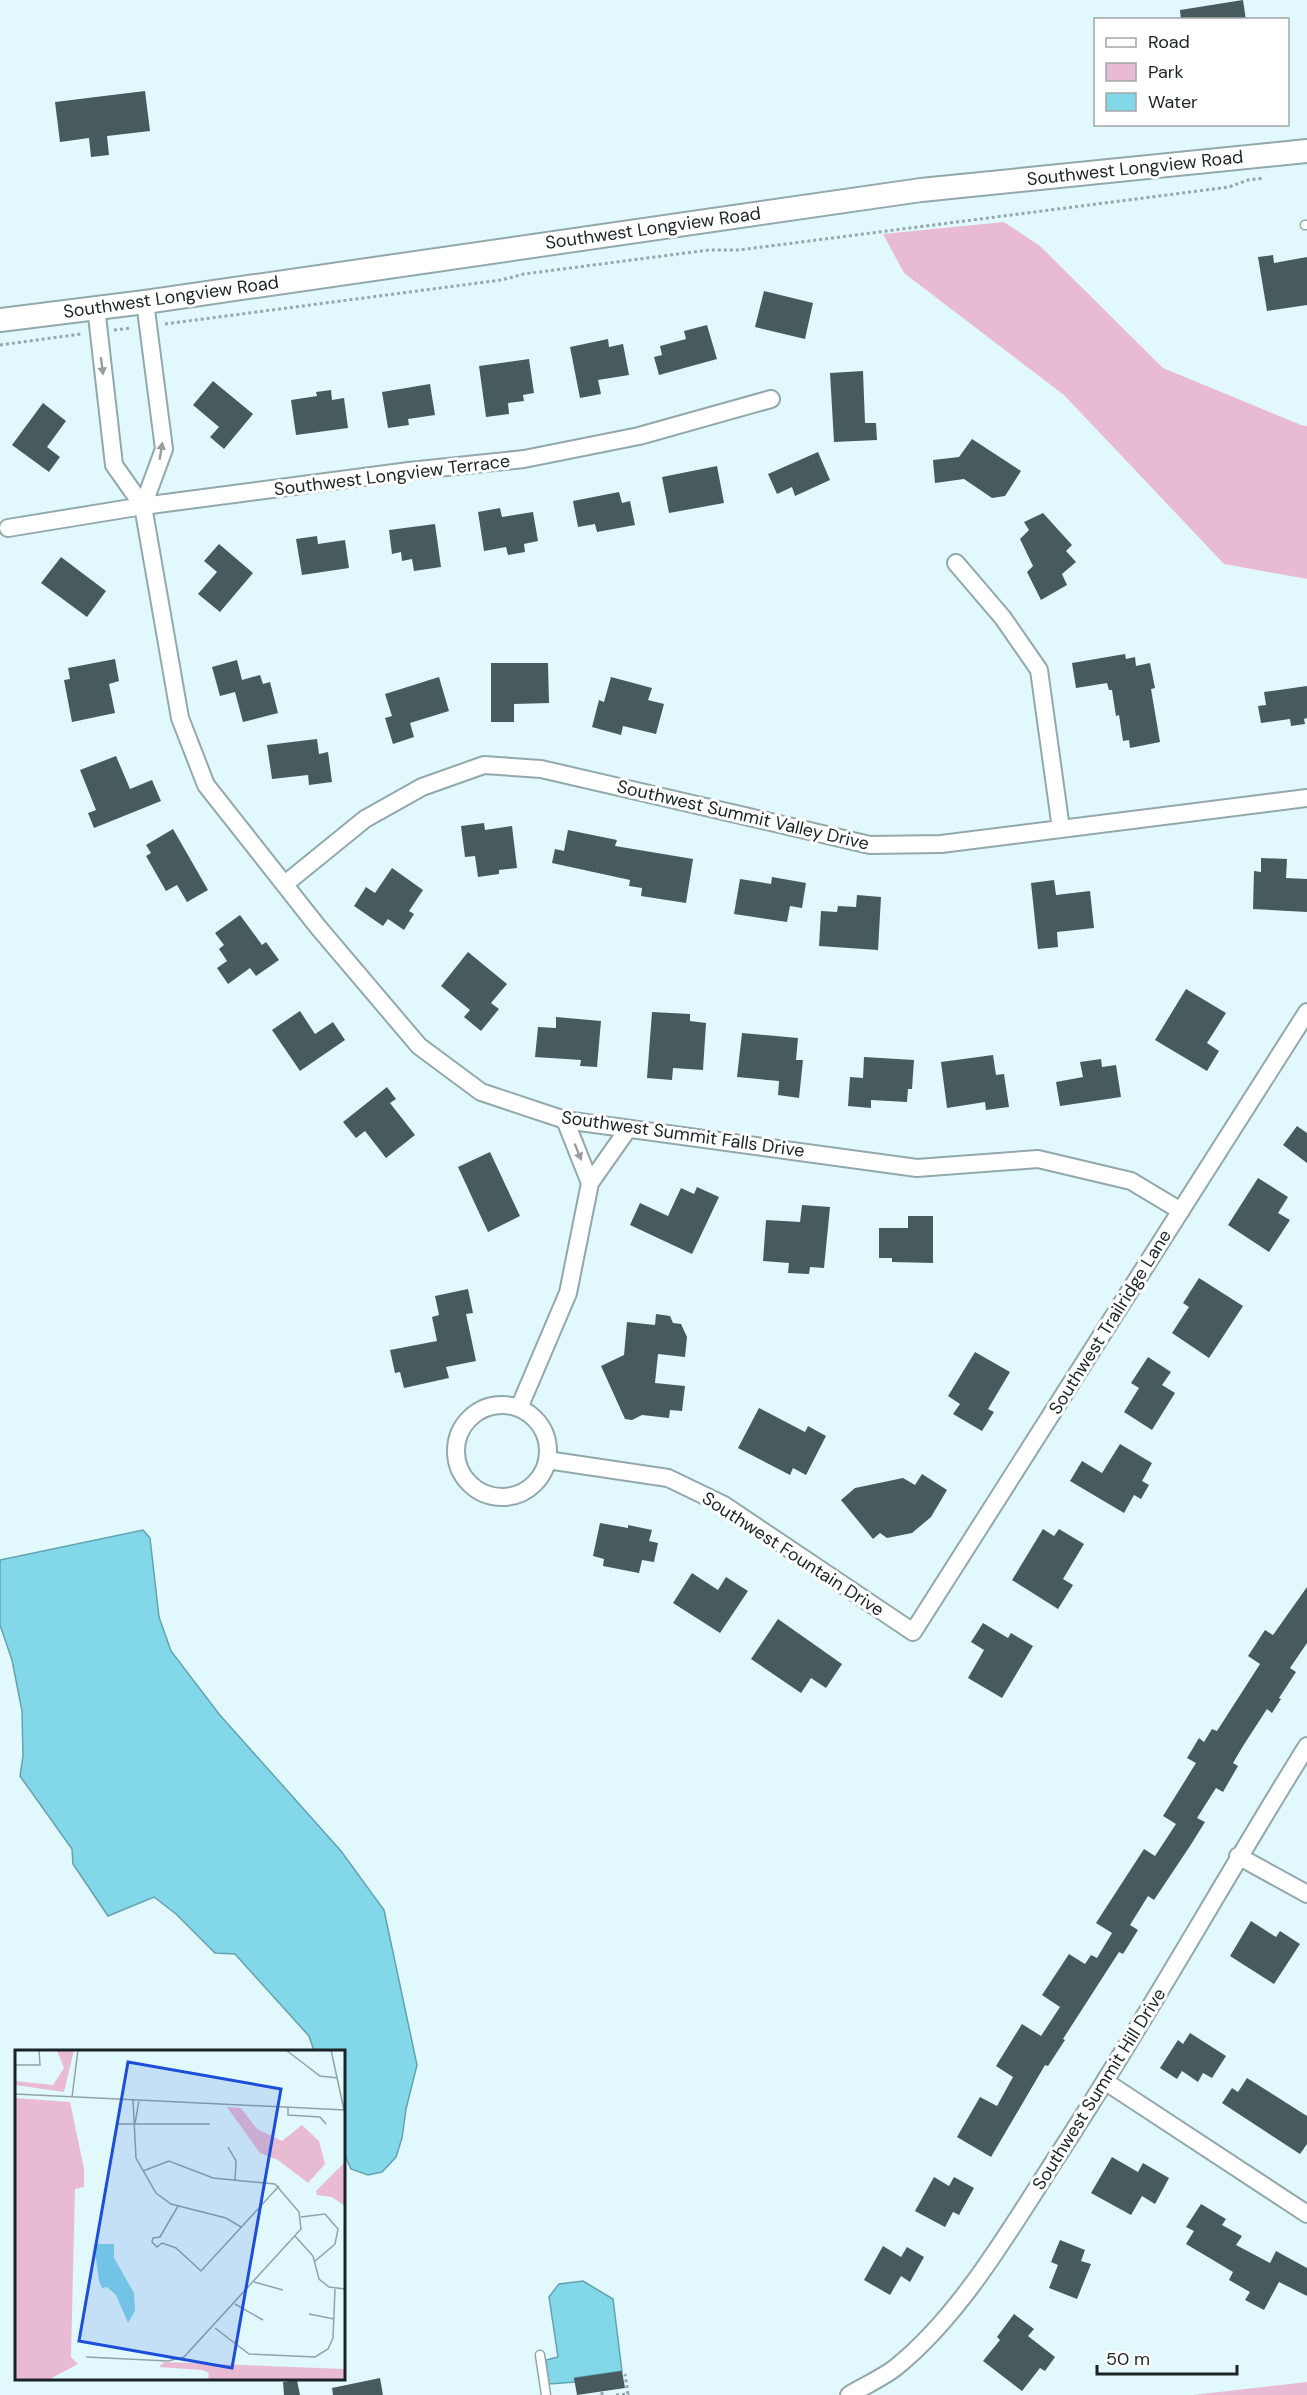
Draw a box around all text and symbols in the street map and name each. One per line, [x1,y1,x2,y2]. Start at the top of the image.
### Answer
legend [1094,18,1289,126]
text: Road [1148,30,1190,54]
text: Park [1148,60,1184,84]
text: Water [1148,90,1198,114]
street label: Southwest Longview Road [1026,145,1244,191]
street label: Southwest Longview Road [544,201,762,255]
street label: Southwest Longview Road [62,270,280,324]
one-way arrow [98,356,107,375]
one-way arrow [157,441,166,460]
street label: Southwest Longview Terrace [273,449,511,501]
street label: Southwest Summit Valley Drive [615,774,871,856]
street label: Southwest Summit Falls Drive [560,1105,806,1163]
one-way arrow [573,1143,583,1161]
street label: Southwest Trailridge Lane [1043,1225,1177,1419]
street label: Southwest Fountain Drive [697,1486,889,1622]
street label: Southwest Summit Hill Drive [1027,1983,1171,2195]
inset map [15,2050,345,2380]
scale bar [1097,2338,1236,2376]
text: 50 m [1106,2347,1150,2371]

